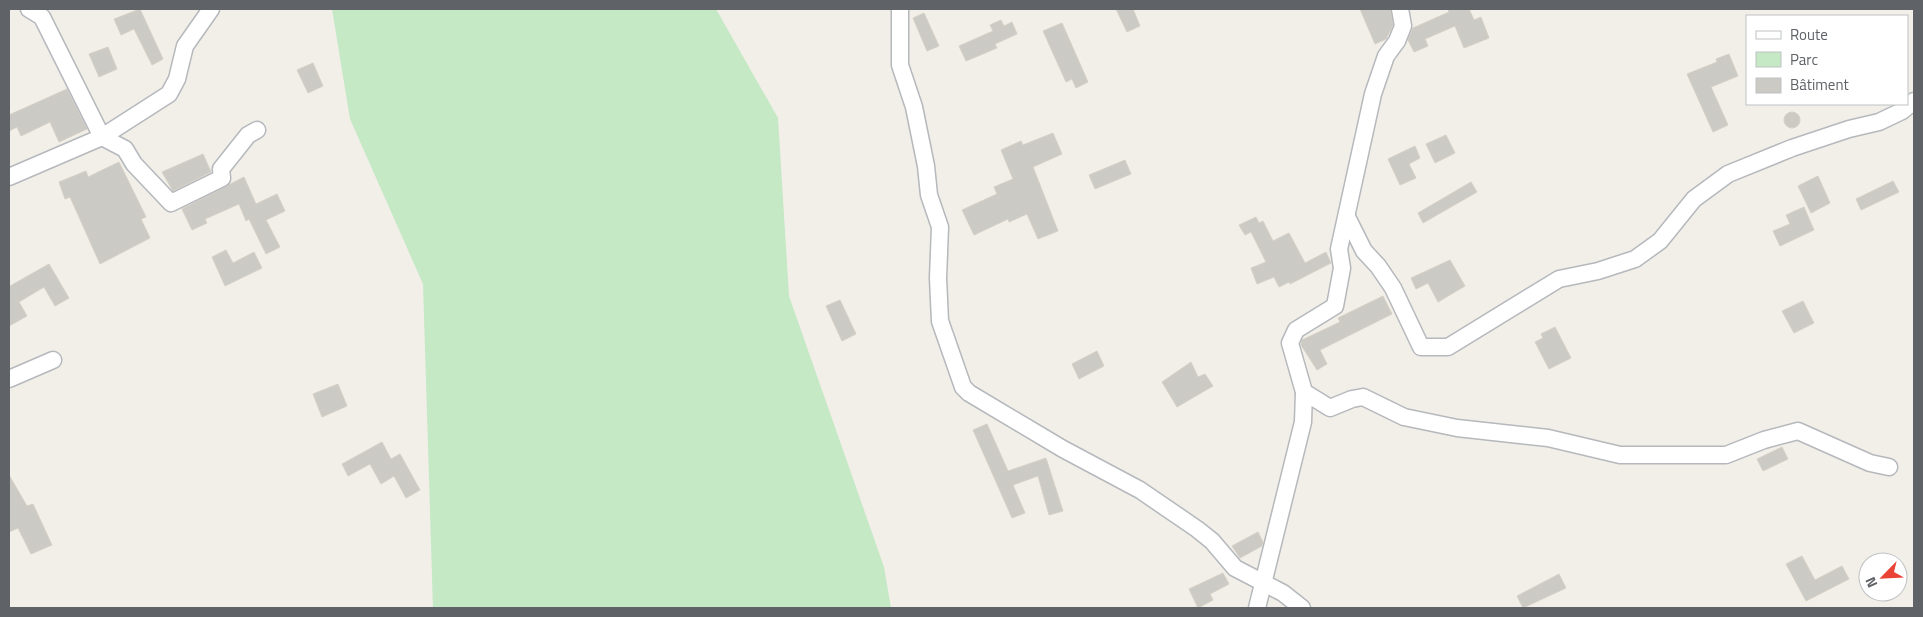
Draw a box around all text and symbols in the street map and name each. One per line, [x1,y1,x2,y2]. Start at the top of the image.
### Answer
legend [1746,15,1908,105]
text: Route [1790,23,1828,46]
text: Parc [1790,48,1818,71]
text: Bâtiment [1790,73,1849,96]
north arrow [1858,552,1908,602]
text: N [1859,574,1882,591]

